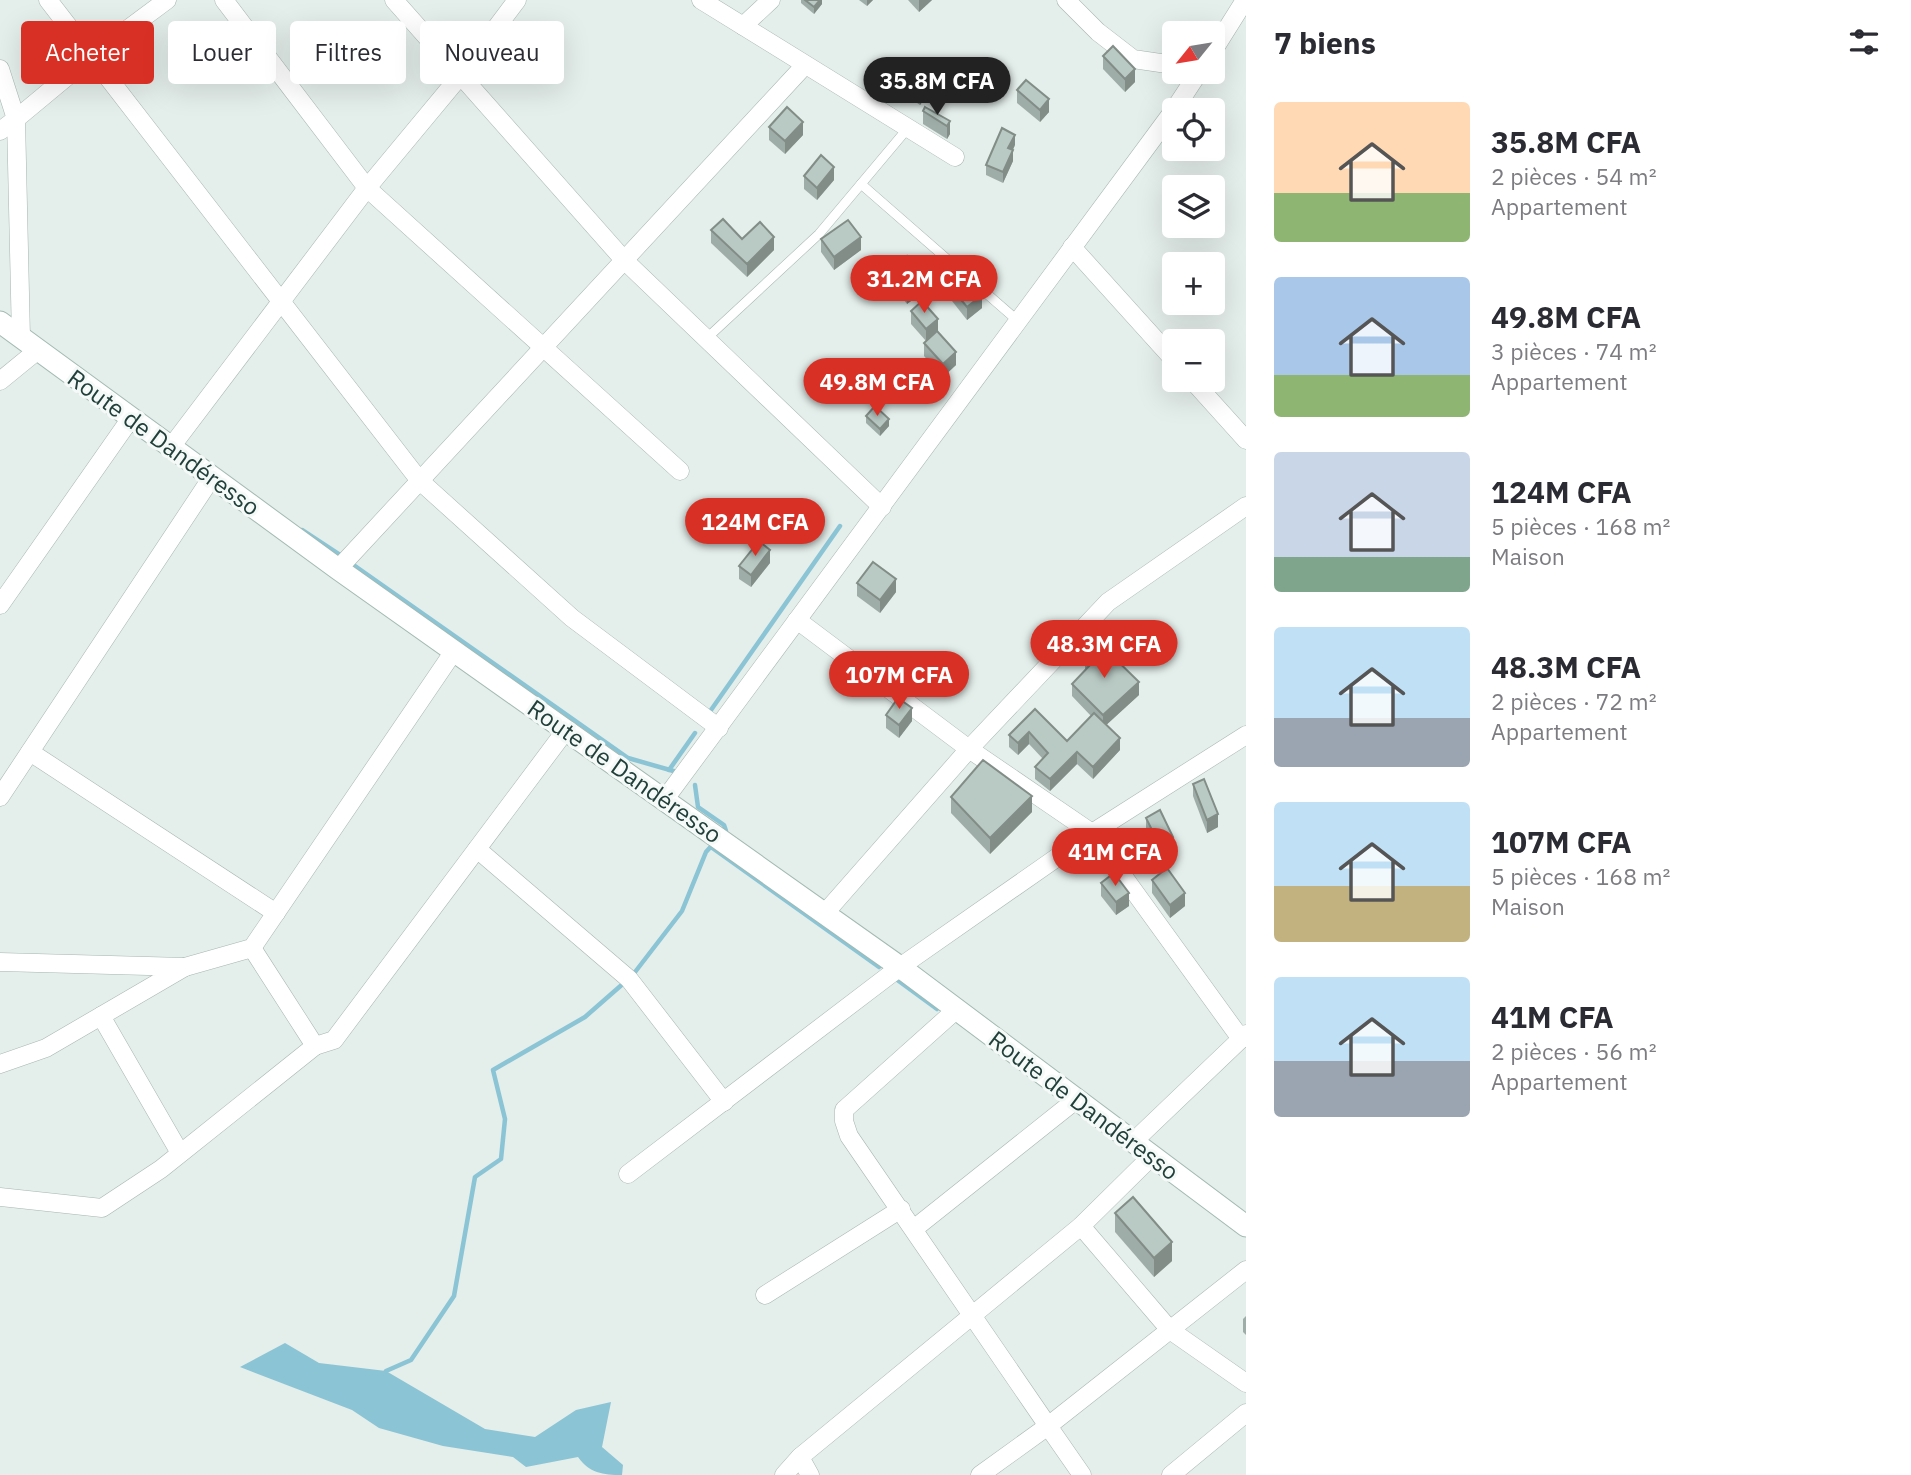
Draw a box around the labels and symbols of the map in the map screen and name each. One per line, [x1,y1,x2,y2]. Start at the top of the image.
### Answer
north arrow [1162,21,1225,84]
pin: 35.8M CFA [857,58,1017,117]
pin: 31.2M CFA [844,256,1004,315]
pin: 49.8M CFA [797,358,957,418]
street label: Route de Dandéresso [61,361,267,523]
pin: 124M CFA [683,498,827,558]
pin: 48.3M CFA [1024,620,1184,680]
pin: 107M CFA [827,652,971,711]
street label: Route de Dandéresso [522,692,728,850]
pin: 41M CFA [1050,828,1180,888]
street label: Route de Dandéresso [982,1023,1186,1187]

